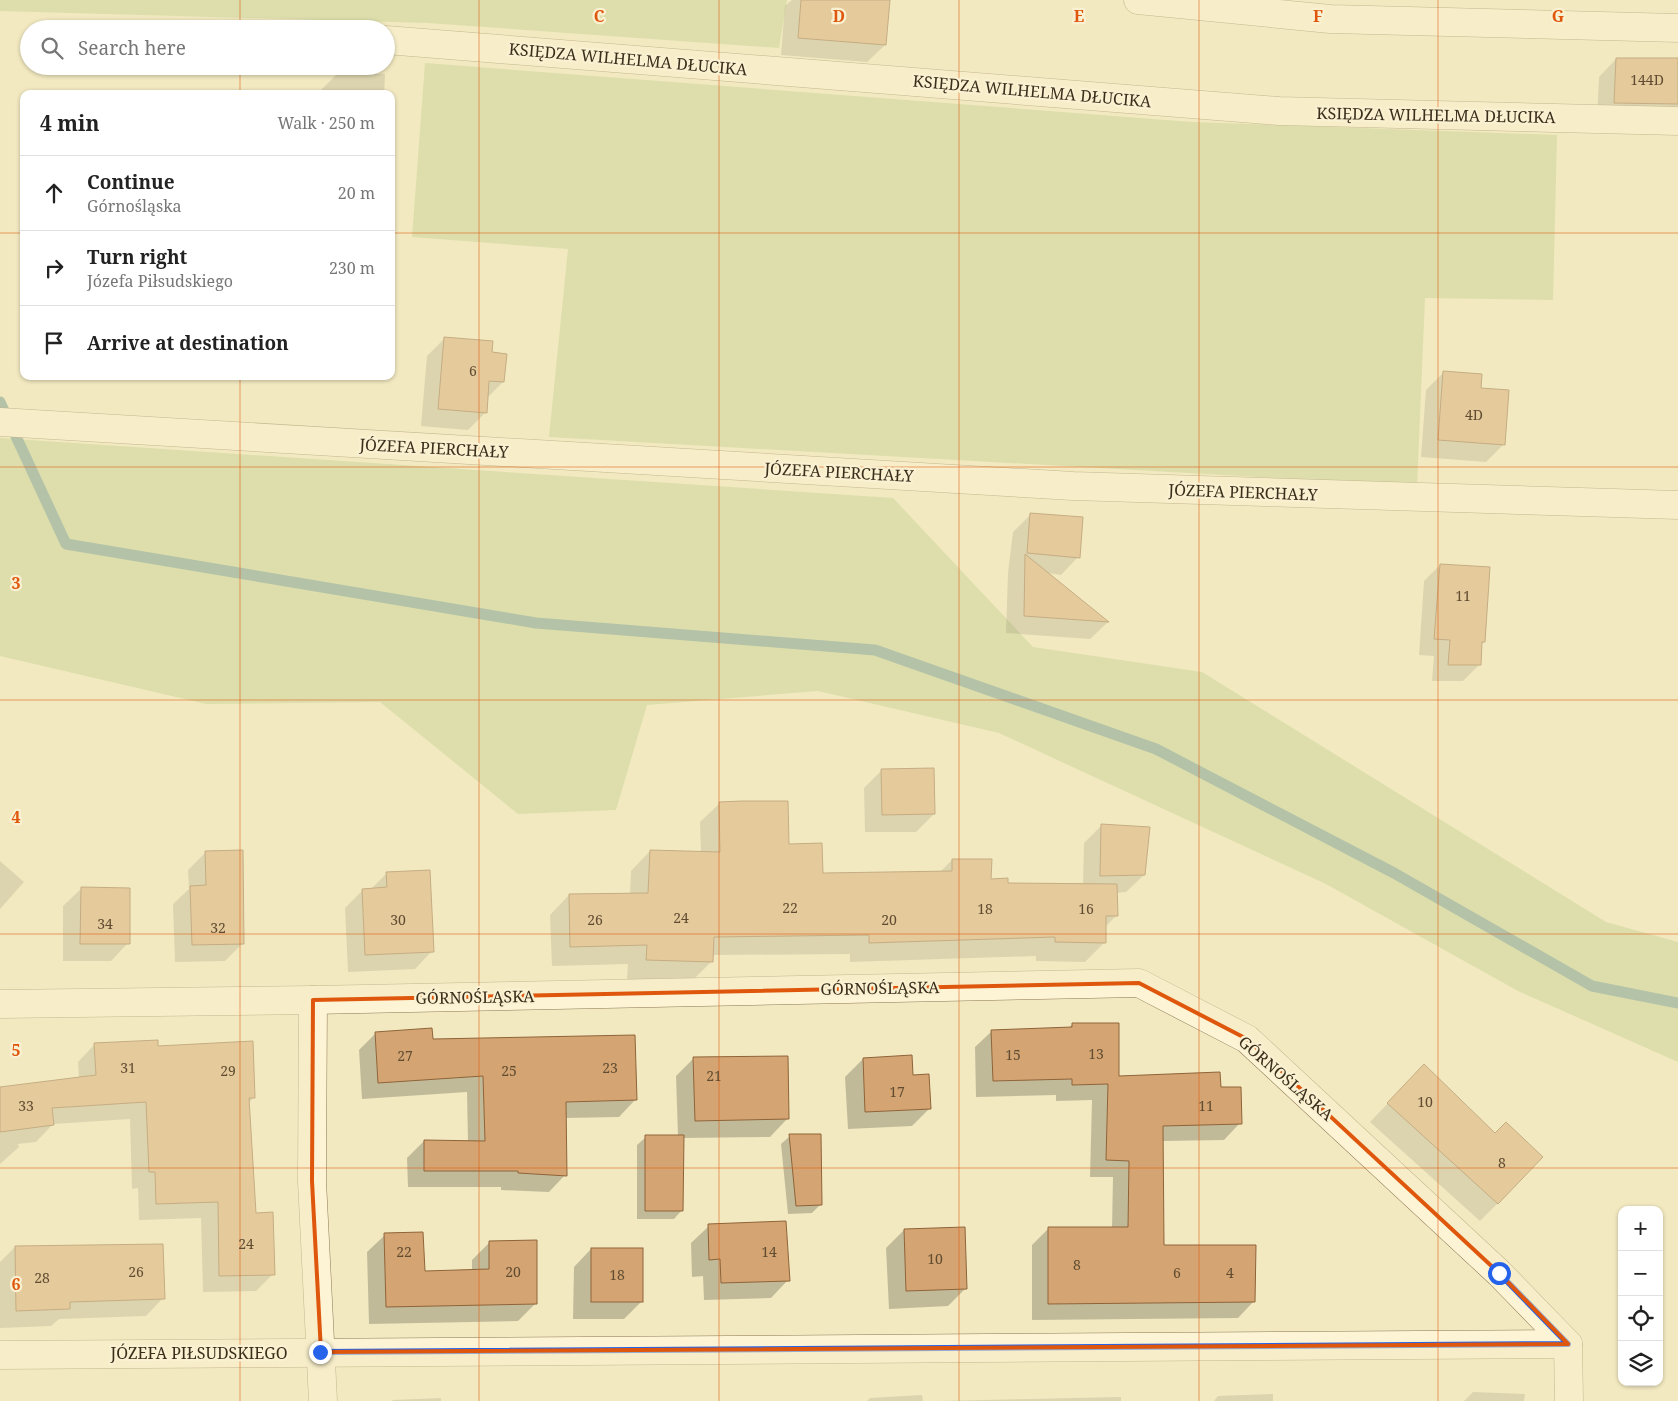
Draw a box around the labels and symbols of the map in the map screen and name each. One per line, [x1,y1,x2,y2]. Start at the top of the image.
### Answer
text: C [594,5,605,27]
text: D [833,5,845,27]
text: E [1074,5,1084,27]
text: F [1313,5,1323,27]
text: G [1552,5,1564,27]
street label: KSIĘDZA WILHELMA DŁUCIKA [508,38,749,80]
street label: KSIĘDZA WILHELMA DŁUCIKA [912,70,1153,112]
house number: 144D [1630,70,1664,89]
street label: KSIĘDZA WILHELMA DŁUCIKA [1316,102,1556,128]
house number: 6 [469,361,477,380]
house number: 4D [1465,405,1483,424]
street label: JÓZEFA PIERCHAŁY [358,433,510,463]
street label: JÓZEFA PIERCHAŁY [763,457,915,487]
street label: JÓZEFA PIERCHAŁY [1167,478,1319,506]
text: 3 [11,572,21,594]
house number: 11 [1455,586,1471,605]
text: 4 [11,806,21,828]
house number: 22 [782,898,798,917]
house number: 18 [977,899,993,918]
house number: 16 [1078,899,1094,918]
house number: 24 [673,908,689,927]
house number: 30 [390,910,406,929]
house number: 26 [587,910,603,929]
house number: 20 [881,910,897,929]
house number: 34 [97,914,113,933]
house number: 32 [210,918,226,937]
street label: GÓRNOŚLĄSKA [820,976,940,1000]
street label: GÓRNOŚLĄSKA [415,985,535,1009]
street label: GÓRNOŚLĄSKA [1234,1031,1339,1126]
text: 5 [11,1039,21,1061]
house number: 13 [1088,1044,1104,1063]
house number: 15 [1005,1045,1021,1064]
house number: 27 [397,1046,413,1065]
house number: 31 [120,1058,136,1077]
house number: 23 [602,1058,618,1077]
house number: 29 [220,1061,236,1080]
house number: 25 [501,1061,517,1080]
house number: 21 [706,1066,722,1085]
house number: 17 [889,1082,905,1101]
house number: 10 [1417,1092,1433,1111]
house number: 33 [18,1096,34,1115]
house number: 11 [1198,1096,1214,1115]
house number: 8 [1498,1153,1506,1172]
house number: 24 [238,1234,254,1253]
house number: 22 [396,1242,412,1261]
house number: 14 [761,1242,777,1261]
house number: 10 [927,1249,943,1268]
house number: 8 [1073,1255,1081,1274]
house number: 26 [128,1262,144,1281]
house number: 20 [505,1262,521,1281]
route start [1488,1262,1511,1285]
house number: 6 [1173,1263,1181,1282]
house number: 4 [1226,1263,1234,1282]
house number: 18 [609,1265,625,1284]
house number: 28 [34,1268,50,1287]
text: 6 [11,1273,21,1295]
route end [309,1341,332,1364]
street label: JÓZEFA PIŁSUDSKIEGO [109,1342,288,1364]

